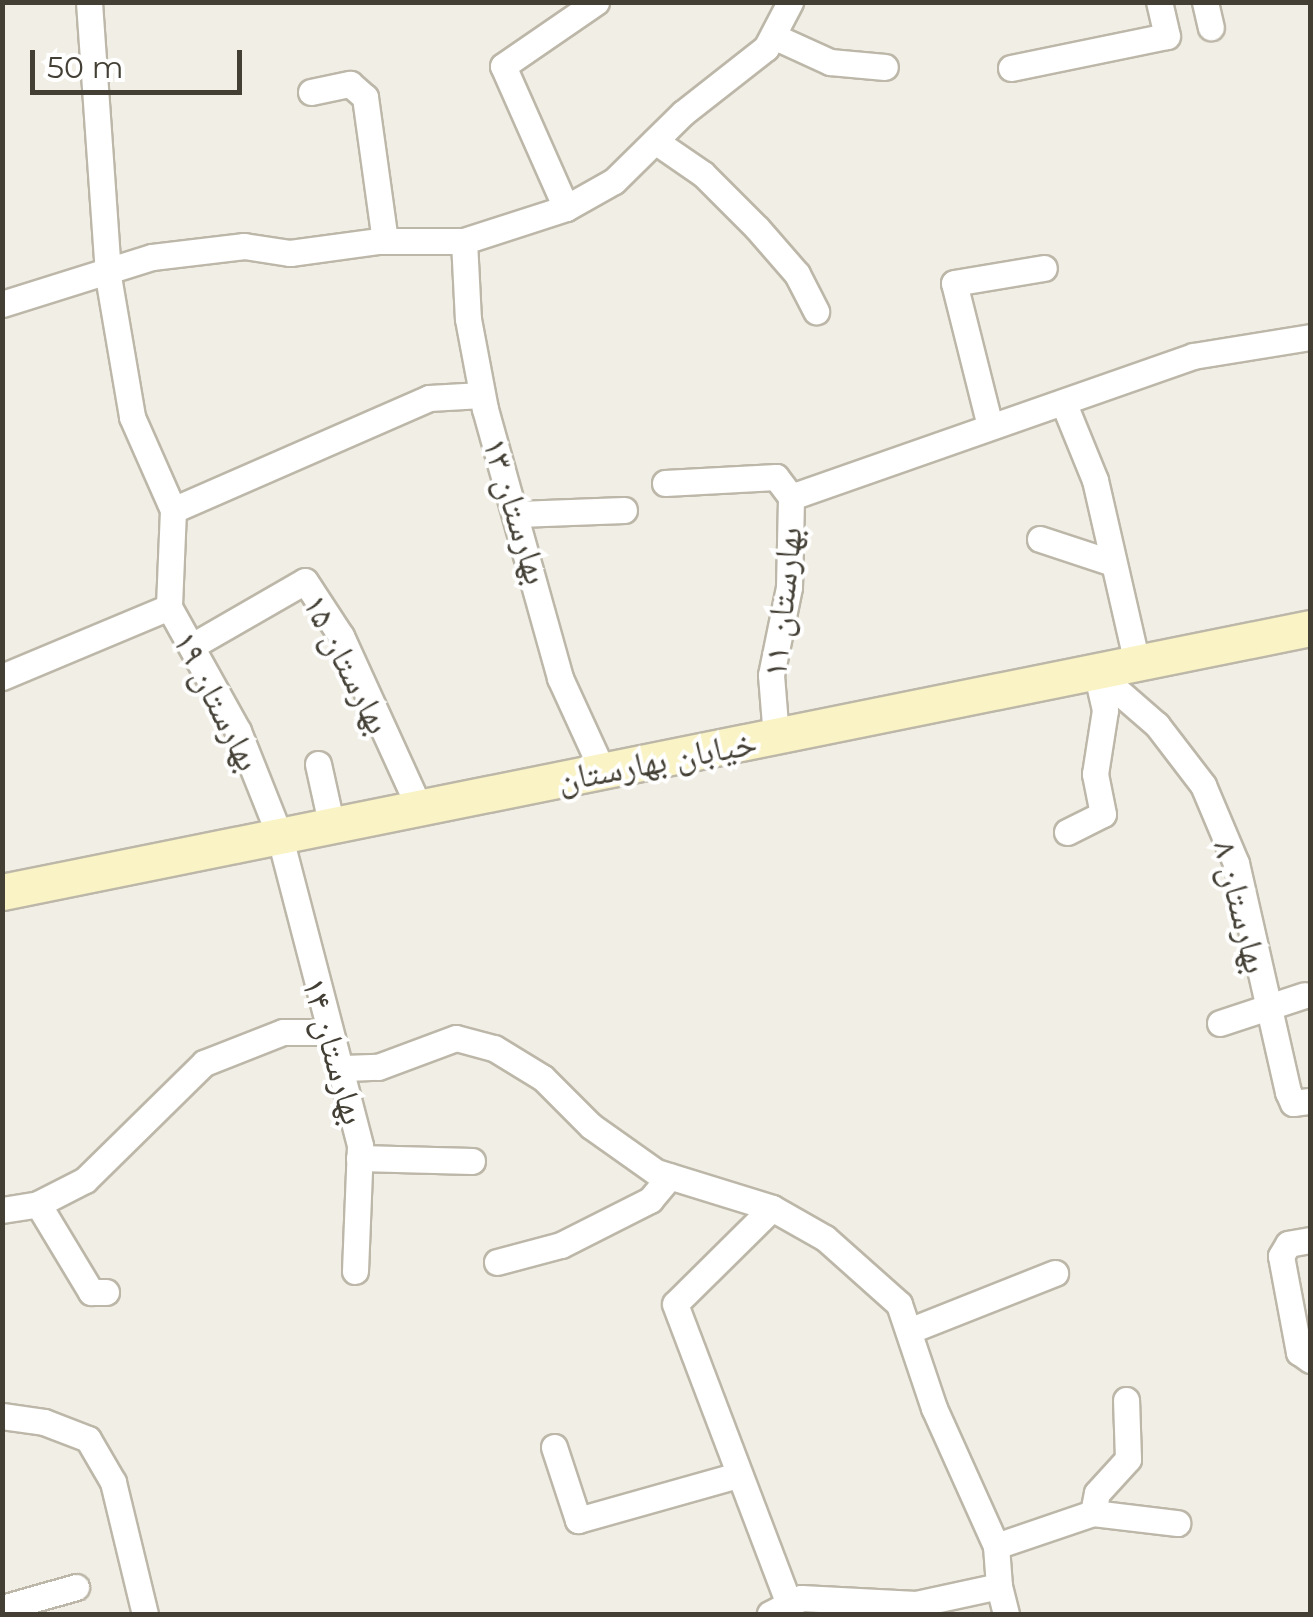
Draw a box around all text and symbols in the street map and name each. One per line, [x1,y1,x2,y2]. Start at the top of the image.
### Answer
scale bar [35,30,248,92]
text: 50 m [47,49,124,86]
street label: بهارستان ۱۳ [474,433,558,589]
street label: بهارستان ۱۱ [753,525,811,679]
street label: بهارستان ۱۵ [294,587,400,741]
street label: بهارستان ۱۹ [164,624,270,778]
street label: خیابان بهارستان [554,721,760,801]
street label: بهارستان ۸ [1204,836,1278,978]
street label: بهارستان ۱۴ [293,973,375,1129]

